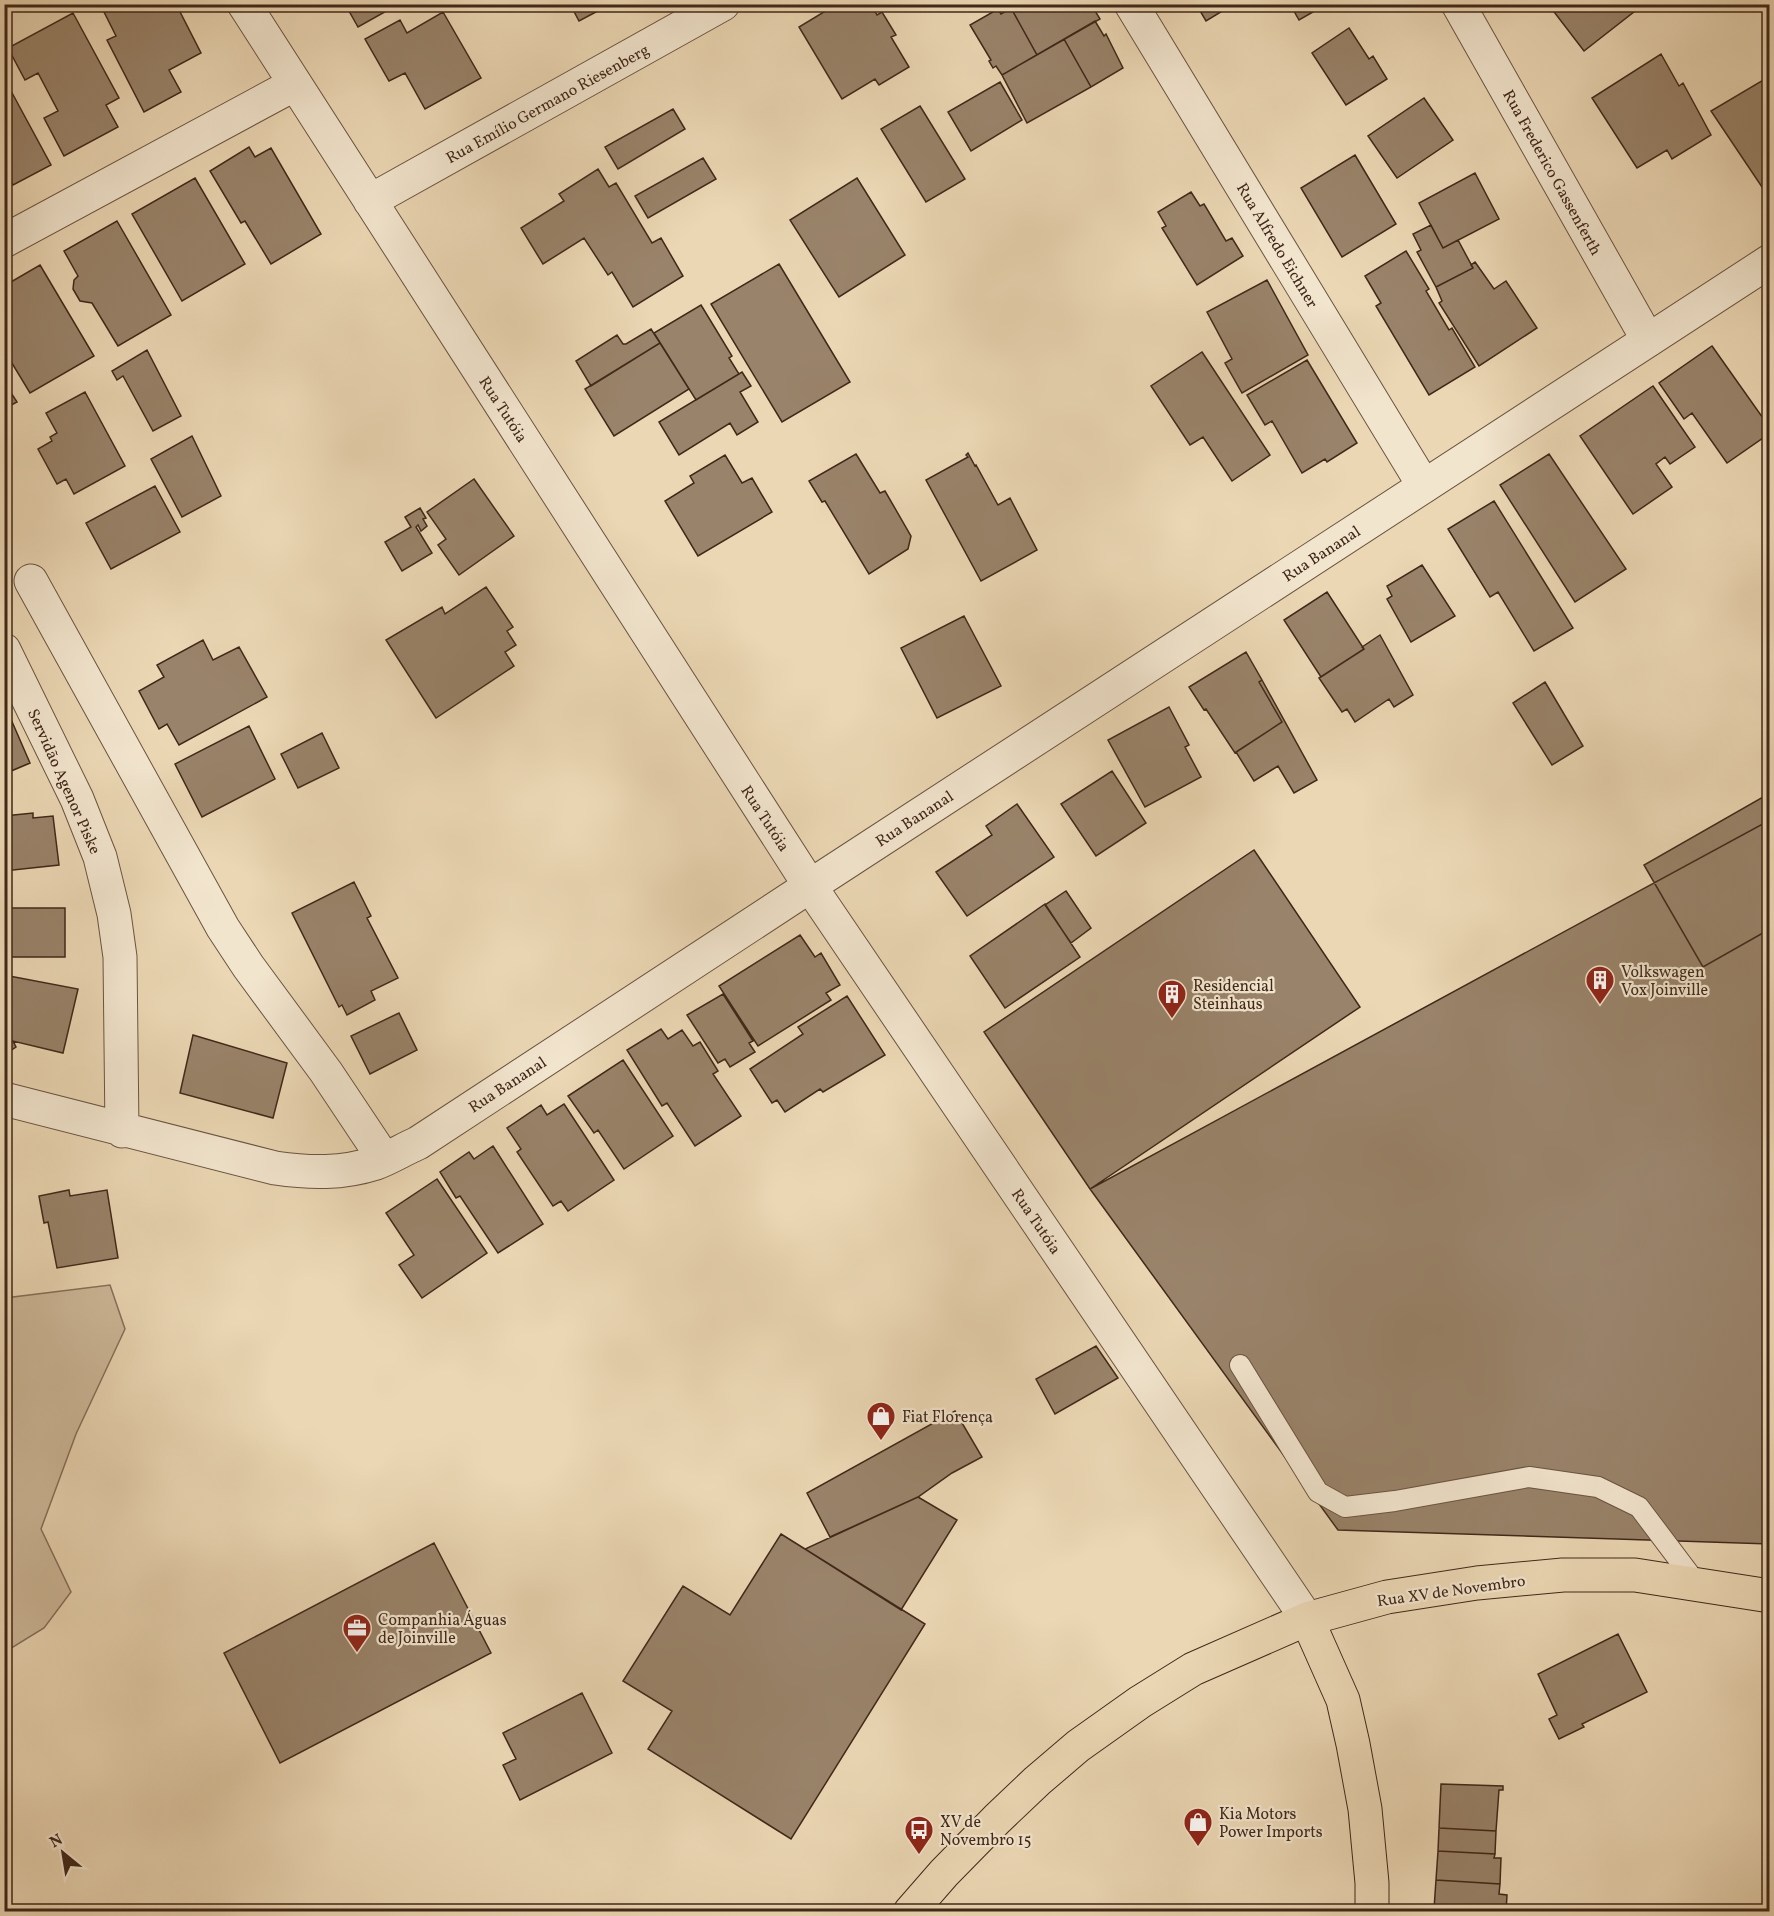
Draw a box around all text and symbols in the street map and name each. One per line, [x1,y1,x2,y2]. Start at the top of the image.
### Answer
street label: Rua Emílio Germano Riesenberg [443,40,653,170]
street label: Rua Frederico Gassenferth [1496,86,1606,260]
street label: Rua Alfredo Eichner [1230,179,1322,313]
street label: Rua Tutóia [473,373,532,448]
street label: Rua Bananal [1279,521,1366,588]
street label: Servidão Agenor Piske [21,706,105,858]
street label: Rua Tutóia [735,782,794,857]
street label: Rua Bananal [872,786,959,853]
place label: Volkswagen Vox Joinville [1621,962,1708,1002]
building icon: Volkswagen Vox Joinville [1584,964,1616,1006]
place label: Residencial Steinhaus [1193,976,1274,1016]
building icon: Residencial Steinhaus [1156,978,1188,1020]
street label: Rua Bananal [465,1052,552,1119]
street label: Rua Tutóia [1005,1185,1065,1259]
shop icon: Fiat Florença [865,1400,897,1442]
place label: Fiat Florença [902,1407,993,1429]
street label: Rua XV de Novembro [1376,1571,1527,1613]
place label: Companhia Águas de Joinville [378,1610,507,1650]
office icon: Companhia Águas de Joinville [341,1612,373,1654]
place label: Kia Motors Power Imports [1219,1804,1323,1844]
shop icon: Kia Motors Power Imports [1182,1806,1214,1848]
place label: XV de Novembro 15 [940,1812,1031,1852]
bus stop icon: XV de Novembro 15 [903,1814,935,1856]
north arrow [33,1823,93,1883]
text: N [46,1829,67,1854]

